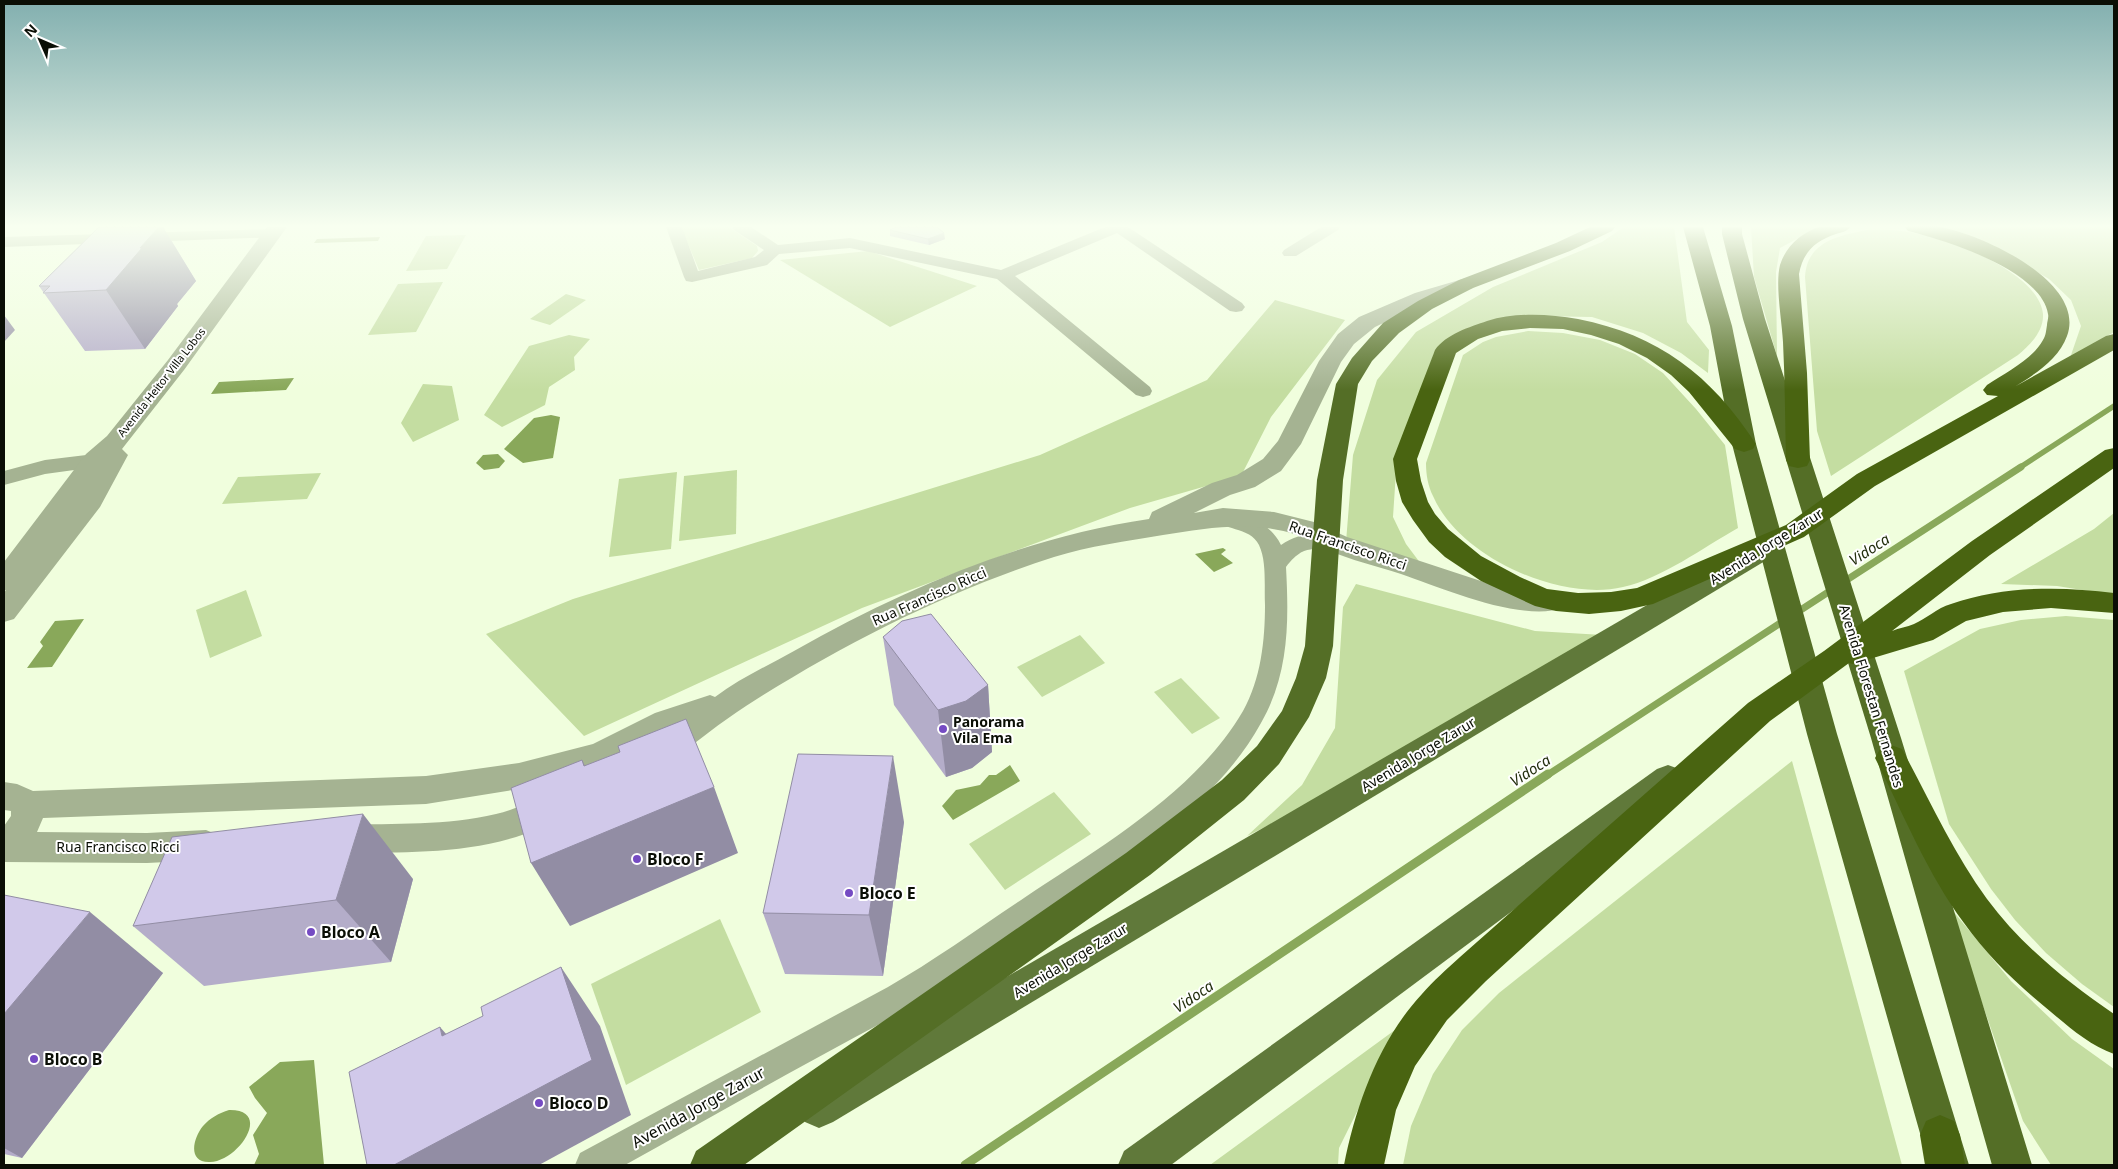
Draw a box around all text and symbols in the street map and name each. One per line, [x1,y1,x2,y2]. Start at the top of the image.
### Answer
north arrow [15,15,65,65]
text: N [20,20,41,41]
street label: Avenida Heitor Villa Lobos [114,324,208,440]
street label: Avenida Jorge Zarur [1706,503,1827,589]
street label: Rua Francisco Ricci [1287,516,1409,574]
water label: Vidoca [1845,528,1894,570]
street label: Rua Francisco Ricci [869,562,989,630]
street label: Avenida Florestan Fernandes [1835,602,1909,790]
place label: Panorama Vila Ema [953,712,1024,747]
street label: Avenida Jorge Zarur [1357,712,1479,796]
marker: Panorama Vila Ema [937,723,949,735]
water label: Vidoca [1506,749,1555,791]
street label: Rua Francisco Ricci [56,837,180,856]
place label: Bloco F [647,848,704,870]
marker: Bloco F [631,853,643,865]
place label: Bloco E [859,882,916,904]
marker: Bloco E [843,887,855,899]
street label: Avenida Jorge Zarur [1009,918,1131,1002]
place label: Bloco A [321,921,381,943]
marker: Bloco A [305,926,317,938]
water label: Vidoca [1169,975,1217,1017]
place label: Bloco B [44,1048,102,1070]
marker: Bloco B [28,1053,40,1065]
street label: Avenida Jorge Zarur [627,1061,769,1153]
place label: Bloco D [549,1092,609,1114]
marker: Bloco D [533,1097,545,1109]

